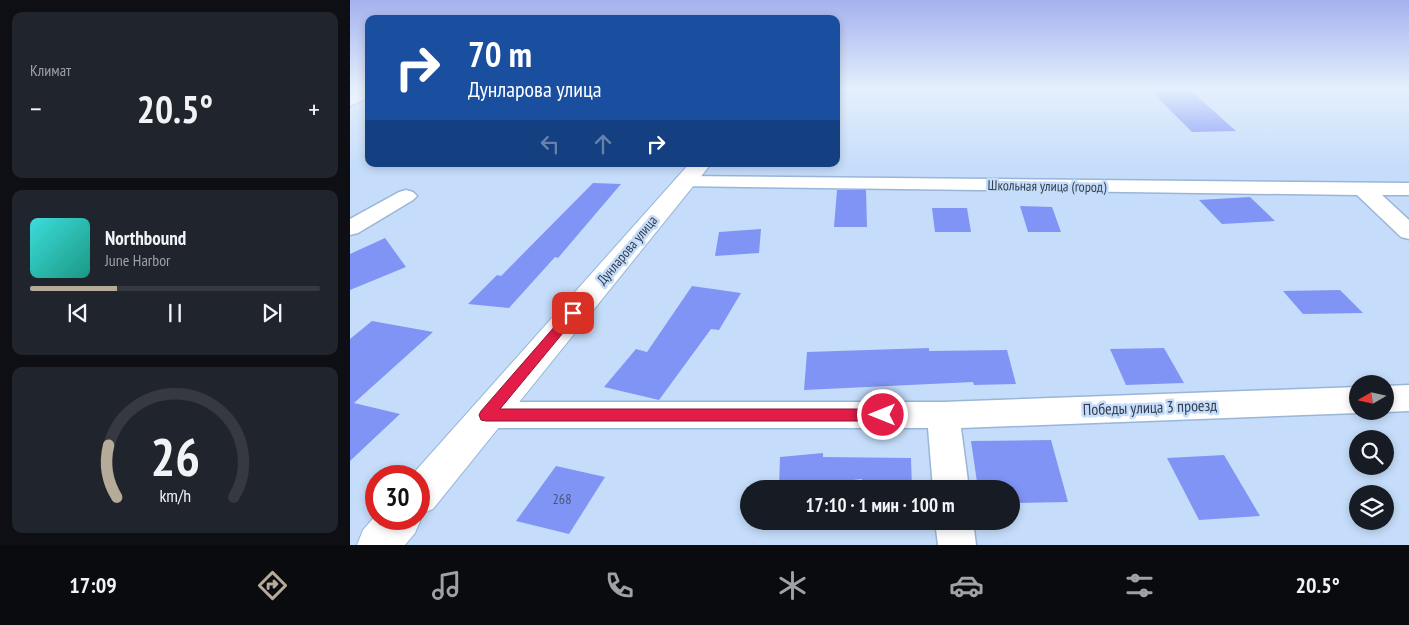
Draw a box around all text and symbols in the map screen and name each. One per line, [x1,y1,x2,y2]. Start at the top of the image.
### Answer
text: 70 m [468,31,532,77]
icon: right [385,35,450,100]
text: Климат [30,60,71,80]
text: Дунларова улица [468,75,601,103]
text: 20.5° [137,84,213,133]
text: − [30,90,42,127]
text: + [308,90,320,127]
icon: left [536,130,564,158]
icon: ahead [589,130,617,158]
icon: right [642,130,670,158]
street label: Школьная улица (город) [988,176,1107,196]
street label: Дунларова улица [593,212,661,288]
text: Northbound [105,226,186,250]
text: June Harbor [105,250,170,270]
pin [552,292,594,334]
icon: previous [64,299,92,327]
icon: pause [161,299,189,327]
icon: next [258,299,286,327]
icon: arrive [559,299,587,327]
north arrow [1349,375,1394,420]
map controls [1349,375,1394,530]
position arrow [856,388,908,440]
street label: Победы улица 3 проезд [1083,395,1217,419]
text: 26 [150,423,200,490]
button: search [1349,430,1394,475]
speed limit sign: 30 [365,465,430,530]
text: km/h [159,484,191,507]
button: layers [1349,485,1394,530]
house number: 268 [553,490,571,508]
text: 17:10 · 1 мин · 100 m [806,493,954,517]
icon: directions [255,568,290,603]
icon: music [429,568,464,603]
icon: phone [602,568,637,603]
icon: climate [775,568,810,603]
icon: car [949,568,984,603]
icon: filters [1122,568,1157,603]
text: 17:09 [69,571,117,599]
text: 20.5° [1296,571,1340,599]

